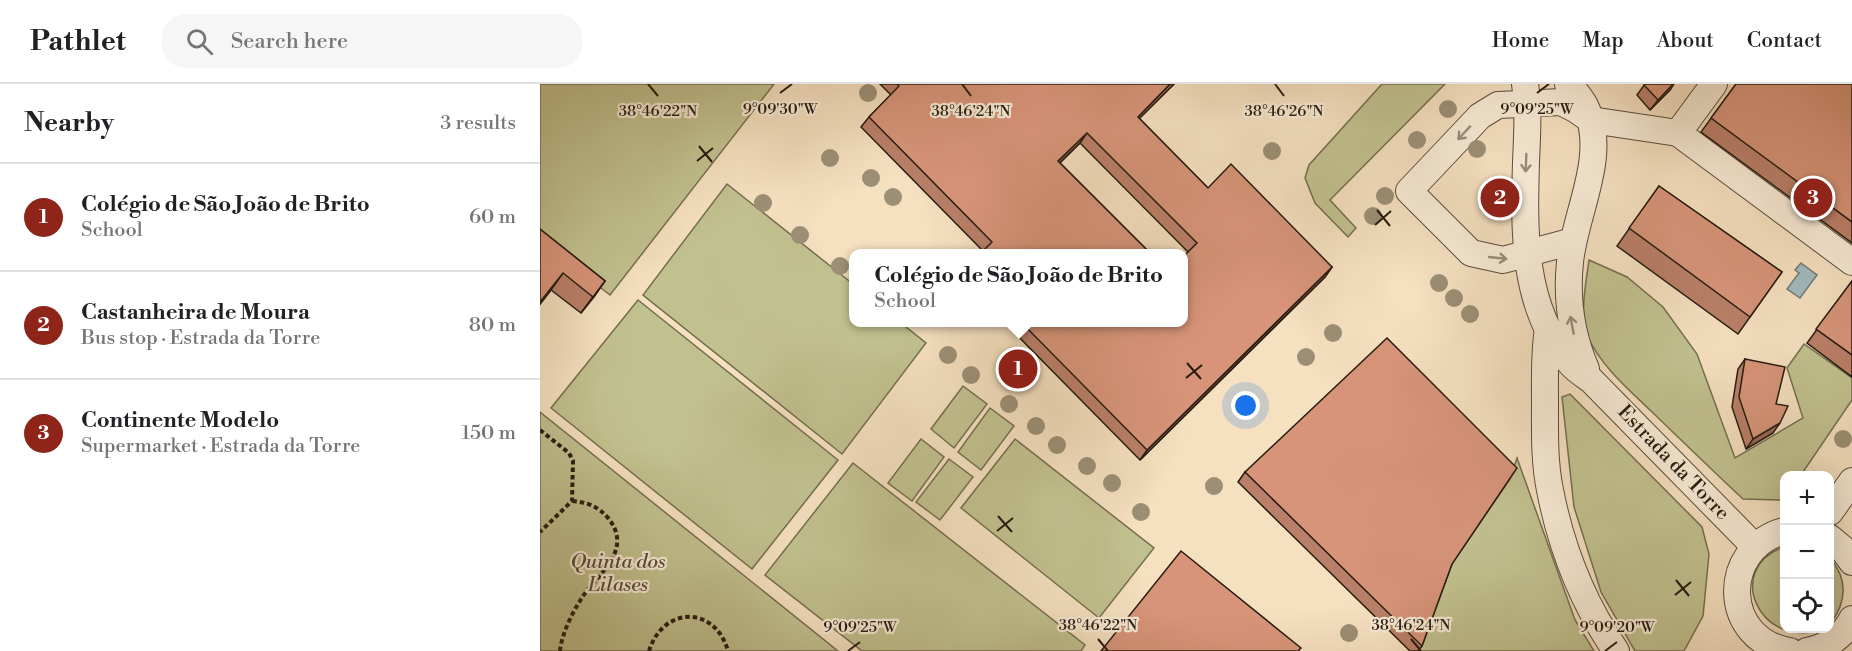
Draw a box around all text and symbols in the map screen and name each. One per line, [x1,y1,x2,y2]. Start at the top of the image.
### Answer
search box [162,14,582,68]
text: Pathlet [30,24,126,59]
icon: search [183,25,216,58]
text: Search here [231,28,348,55]
text: Home [1492,28,1549,54]
text: Map [1582,28,1624,54]
text: About [1657,28,1714,54]
text: Contact [1747,28,1822,54]
text: 9°09'30"W [743,100,818,119]
text: 9°09'25"W [1500,100,1574,119]
text: 38°46'22"N [619,102,697,121]
text: 38°46'24"N [932,102,1010,121]
text: 38°46'26"N [1244,102,1324,121]
text: Nearby [24,107,114,139]
text: 3 results [440,111,516,136]
one-way arrow [1457,125,1471,140]
one-way arrow [1520,153,1532,173]
pin: 2 [1480,176,1520,220]
pin: 3 [1794,176,1832,220]
text: Colégio de São João de Brito [81,191,370,218]
text: 1 [39,205,48,230]
text: 60 m [469,205,516,230]
text: School [81,218,143,243]
popup [849,249,1188,327]
one-way arrow [1488,253,1507,264]
text: Colégio de São João de Brito [874,262,1163,289]
text: School [874,289,936,314]
text: Castanheira de Moura [81,299,310,326]
text: 2 [37,313,50,338]
text: 80 m [469,313,516,338]
one-way arrow [1566,316,1577,336]
text: Bus stop · Estrada da Torre [81,326,320,351]
pin: 1 [998,346,1038,392]
your location [1231,391,1260,420]
street label: Estrada da Torre [1612,400,1734,526]
text: Continente Modelo [81,407,279,434]
text: 3 [37,421,50,446]
text: 150 m [461,421,516,446]
text: Supermarket · Estrada da Torre [81,434,360,459]
map controls [1780,471,1834,633]
button: + [1780,471,1834,525]
button: − [1780,525,1834,579]
park label: Quinta dos Lilases [570,550,666,598]
button: locate [1780,579,1834,633]
text: 38°46'22"N [1059,616,1137,635]
text: 38°46'24"N [1372,616,1450,635]
text: 9°09'25"W [823,618,897,637]
text: 9°09'20"W [1580,618,1655,637]

